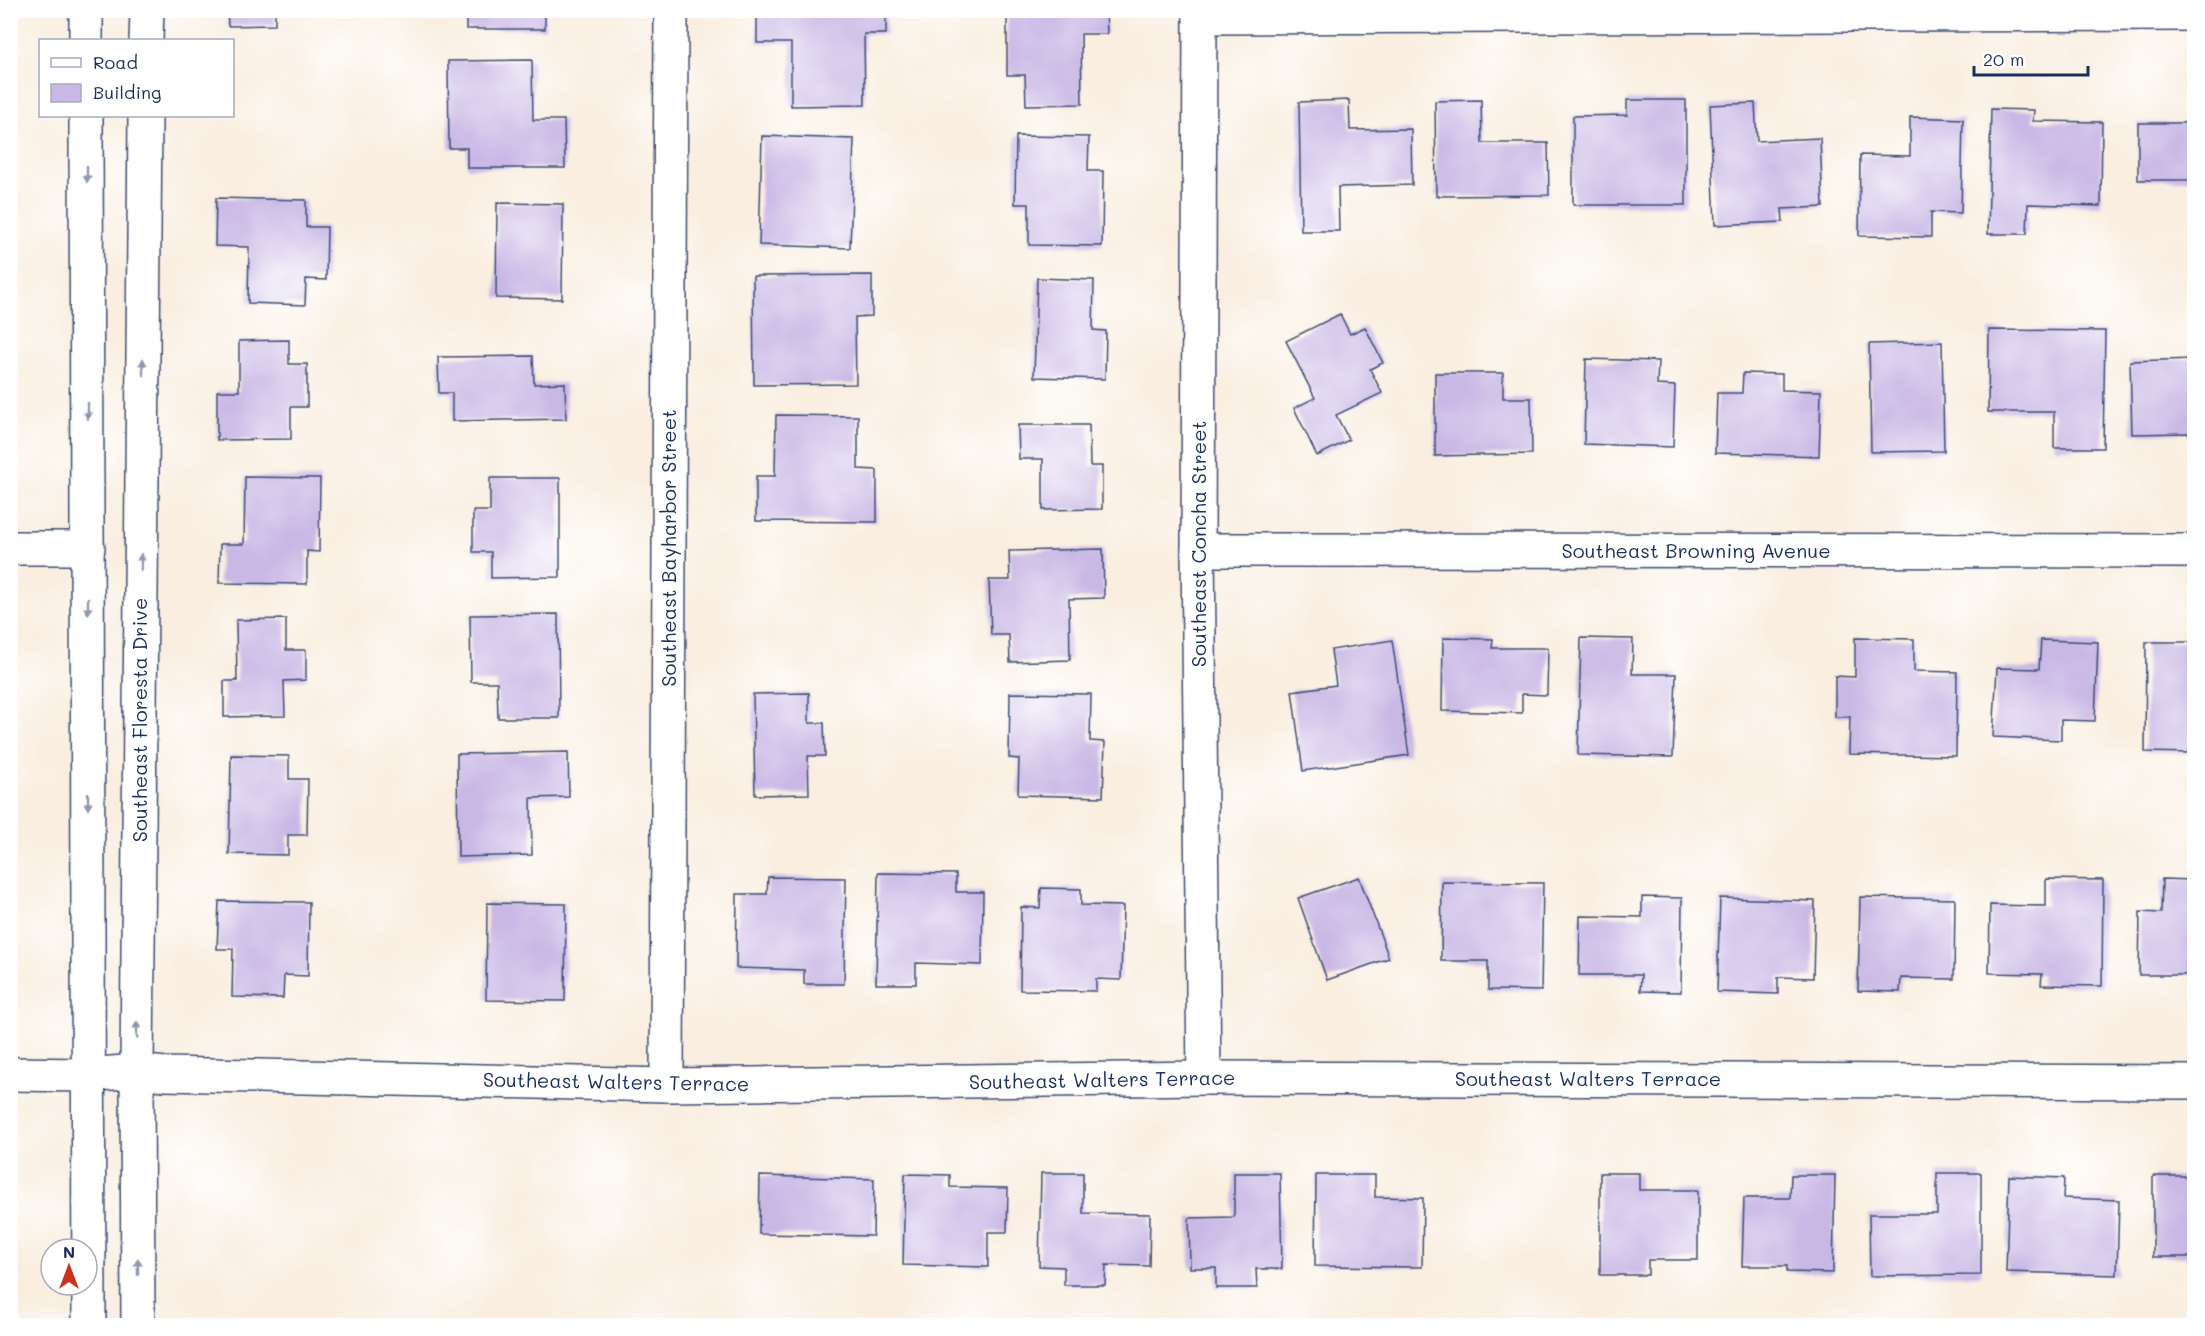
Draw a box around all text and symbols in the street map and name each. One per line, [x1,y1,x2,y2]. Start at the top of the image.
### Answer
legend [39,39,234,117]
scale bar [1974,39,2088,77]
text: 20 m [1983,47,2024,71]
text: Road [93,50,138,74]
text: Building [93,80,161,104]
one-way arrow [82,164,92,183]
one-way arrow [138,358,148,377]
one-way arrow [83,401,93,420]
street label: Southeast Bayharbor Street [655,409,681,687]
street label: Southeast Concha Street [1185,421,1211,667]
street label: Southeast Browning Avenue [1561,537,1831,563]
one-way arrow [136,553,146,572]
one-way arrow [83,596,93,615]
street label: Southeast Floresta Drive [126,598,152,842]
one-way arrow [83,791,93,810]
one-way arrow [133,1021,142,1040]
street label: Southeast Walters Terrace [969,1064,1235,1094]
street label: Southeast Walters Terrace [1455,1065,1721,1091]
street label: Southeast Walters Terrace [483,1066,749,1096]
north arrow [39,1237,99,1297]
text: N [63,1241,75,1262]
one-way arrow [133,1258,143,1277]

